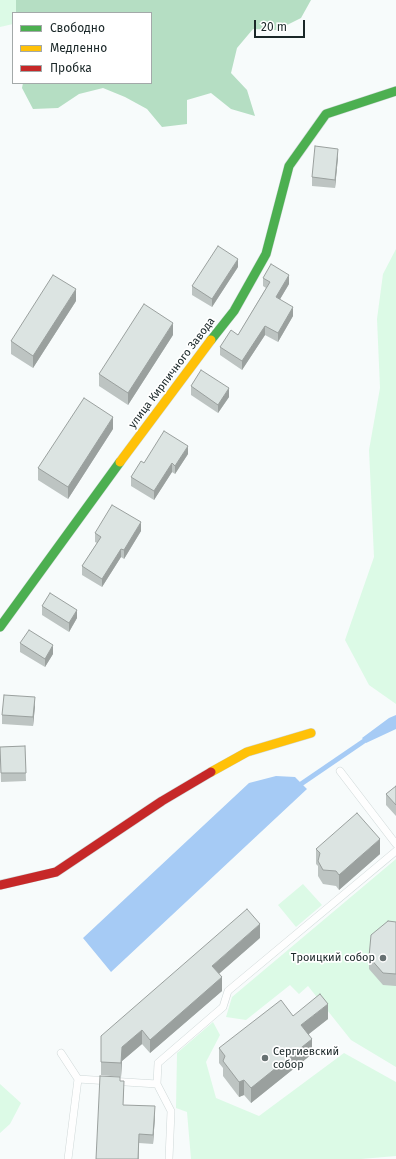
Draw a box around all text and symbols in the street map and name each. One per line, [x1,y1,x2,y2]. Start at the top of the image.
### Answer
legend [12,12,152,84]
scale bar [256,12,307,38]
text: 20 m [261,20,287,34]
text: Свободно [50,21,105,35]
text: Медленно [50,41,107,55]
text: Пробка [50,61,92,75]
street label: улица Кирпичного Завода [126,315,218,431]
place label: Троицкий собор [291,951,375,965]
marker: Троицкий собор [378,953,388,963]
place label: Сергиевский собор [273,1045,339,1071]
marker: Сергиевский собор [260,1053,270,1063]

